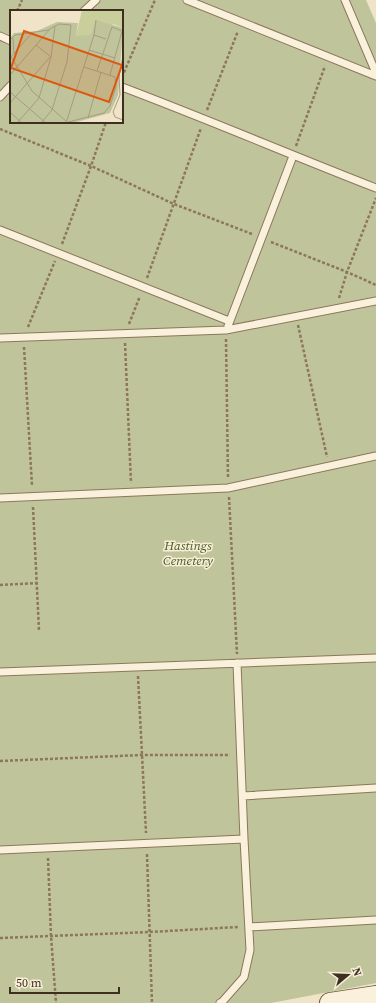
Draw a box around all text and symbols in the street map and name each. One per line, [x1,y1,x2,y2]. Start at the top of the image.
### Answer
inset map [10,10,123,123]
park label: Hastings Cemetery [163,537,214,569]
north arrow [328,955,368,995]
text: N [349,966,365,978]
scale bar [10,969,119,995]
text: 50 m [16,975,42,991]

